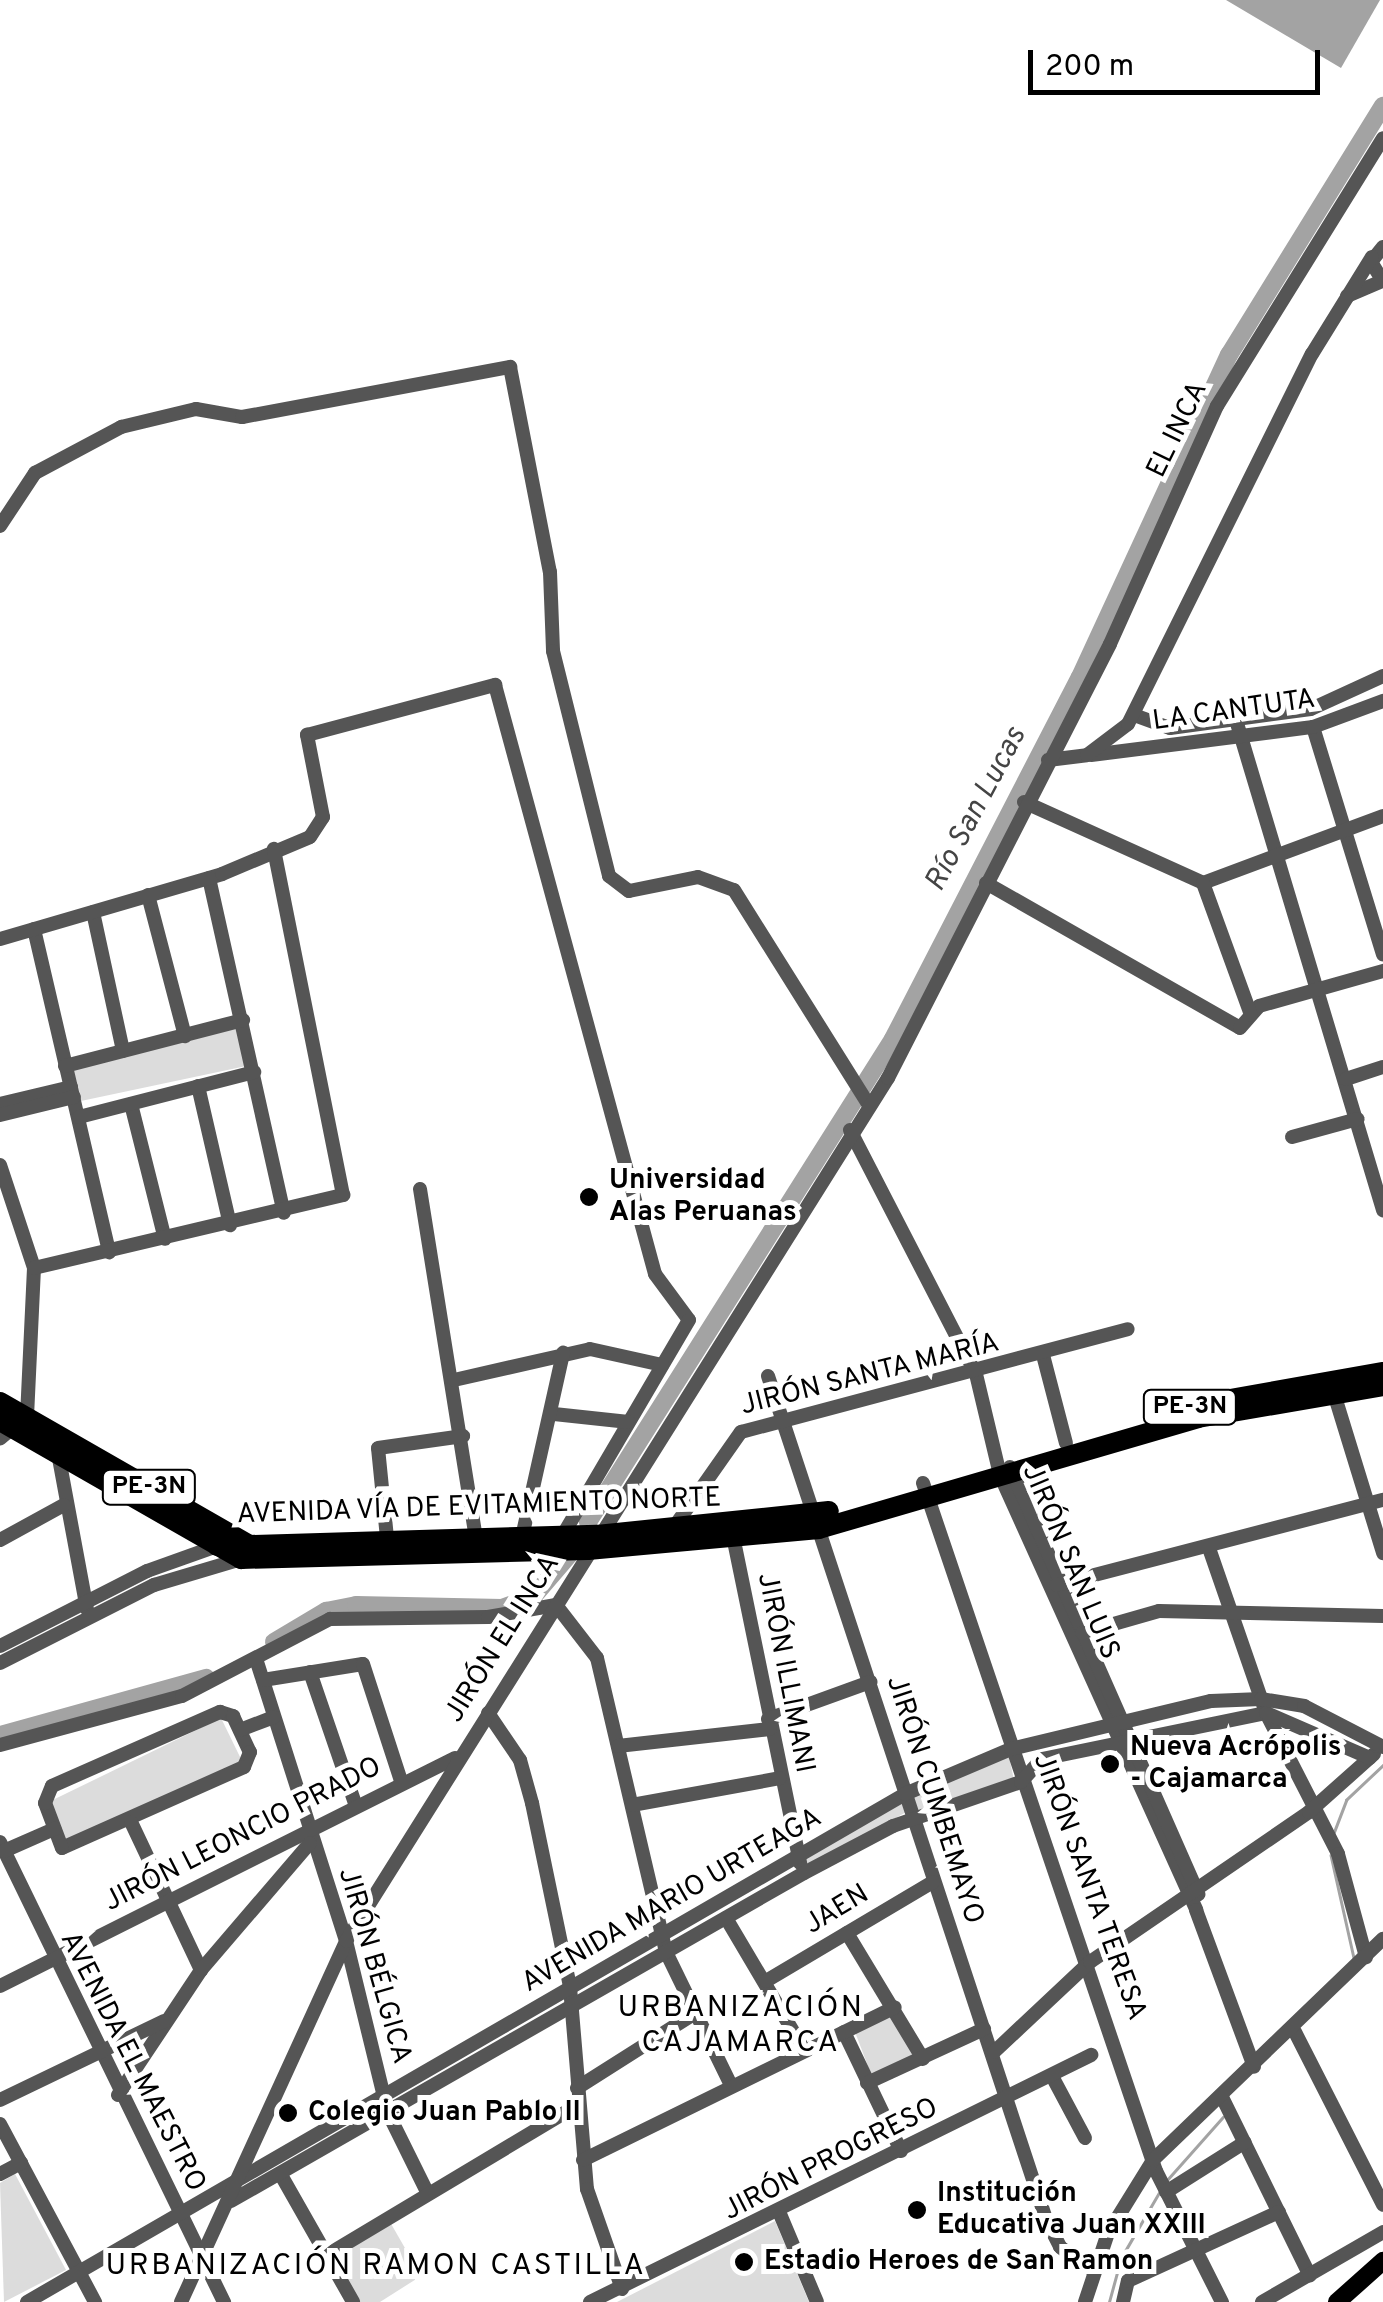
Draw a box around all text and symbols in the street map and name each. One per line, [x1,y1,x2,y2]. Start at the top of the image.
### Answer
scale bar [1033,30,1326,92]
text: 200 m [1045,49,1134,86]
street label: EL INCA [1140,376,1216,484]
street label: LA CANTUTA [1150,683,1318,739]
water label: Río San Lucas [919,722,1035,898]
place label: Universidad Alas Peruanas [609,1164,797,1230]
marker: Universidad Alas Peruanas [578,1186,600,1208]
street label: JIRÓN SANTA MARÍA [737,1326,1003,1424]
road number: PE-3N [1142,1387,1238,1427]
street label: JIRÓN SAN LUIS [1014,1460,1126,1664]
road number: PE-3N [102,1467,196,1507]
street label: AVENIDA VÍA DE EVITAMIENTO NORTE [234,1482,724,1532]
street label: JIRÓN EL INCA [438,1549,568,1729]
street label: JIRÓN ILLIMANI [749,1570,821,1776]
street label: JIRÓN CUMBEMAYO [878,1672,990,1928]
place label: Nueva Acrópolis - Cajamarca [1130,1731,1343,1797]
street label: JIRÓN SANTA TERESA [1025,1748,1153,2026]
street label: JIRÓN LEONCIO PRADO [99,1750,387,1920]
marker: Nueva Acrópolis - Cajamarca [1099,1753,1121,1775]
street label: AVENIDA MARIO URTEAGA [516,1801,828,2001]
street label: JIRÓN BÉLGICA [330,1864,418,2068]
street label: JAEN [799,1878,875,1942]
street label: AVENIDA EL MAESTRO [51,1926,213,2198]
district label: URBANIZACIÓN CAJAMARCA [617,1991,865,2062]
street label: JIRÓN PROGRESO [718,2091,944,2229]
place label: Colegio Juan Pablo II [308,2096,581,2130]
marker: Colegio Juan Pablo II [277,2102,299,2124]
place label: Institución Educativa Juan XXIII [937,2177,1206,2243]
marker: Institución Educativa Juan XXIII [906,2199,928,2221]
place label: Estadio Heroes de San Ramon [764,2245,1153,2279]
district label: URBANIZACIÓN RAMON CASTILLA [106,2249,646,2285]
marker: Estadio Heroes de San Ramon [733,2251,755,2273]

